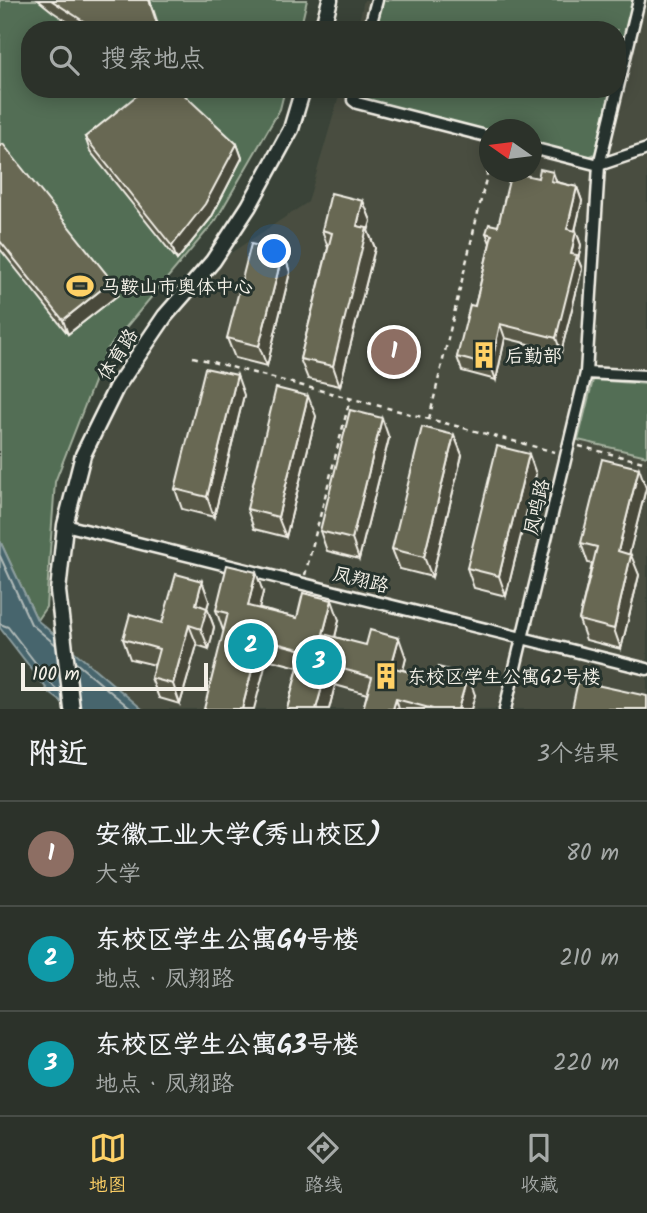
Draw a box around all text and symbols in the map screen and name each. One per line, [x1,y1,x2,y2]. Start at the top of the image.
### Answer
search box [21,21,626,98]
text: 搜索地点 [101,39,205,81]
icon: search [45,41,83,79]
north arrow [479,119,542,182]
your location [257,234,291,268]
sports icon: 马鞍山市奥体中心 [65,271,95,301]
place label: 马鞍山市奥体中心 [101,273,253,303]
street label: 体育路 [91,323,147,387]
pin: 1 [371,326,417,378]
building icon: 后勤部 [469,340,499,370]
place label: 后勤部 [505,342,562,372]
street label: 凤鸣路 [517,476,559,539]
street label: 凤翔路 [329,559,392,602]
pin: 2 [228,620,274,672]
pin: 3 [296,636,342,688]
scale bar [21,660,208,692]
text: 100 m [32,660,80,690]
building icon: 东校区学生公寓G2号楼 [371,661,401,691]
place label: 东校区学生公寓G2号楼 [407,663,601,693]
text: 附近 [28,731,88,779]
text: 3个结果 [537,737,619,773]
text: 安徽工业大学(秀山校区) [95,815,381,857]
text: 1 [48,836,54,872]
text: 80 m [566,836,619,872]
text: 大学 [95,857,141,893]
text: 东校区学生公寓G4号楼 [95,920,359,962]
text: 2 [44,941,58,977]
text: 210 m [559,941,619,977]
text: 地点 · 凤翔路 [95,962,234,998]
text: 东校区学生公寓G3号楼 [95,1025,359,1067]
text: 3 [45,1046,57,1082]
text: 220 m [553,1046,619,1082]
text: 地点 · 凤翔路 [95,1067,234,1103]
tab: 地图 [89,1129,127,1201]
tab: 路线 [304,1129,342,1201]
tab: 收藏 [520,1129,558,1201]

